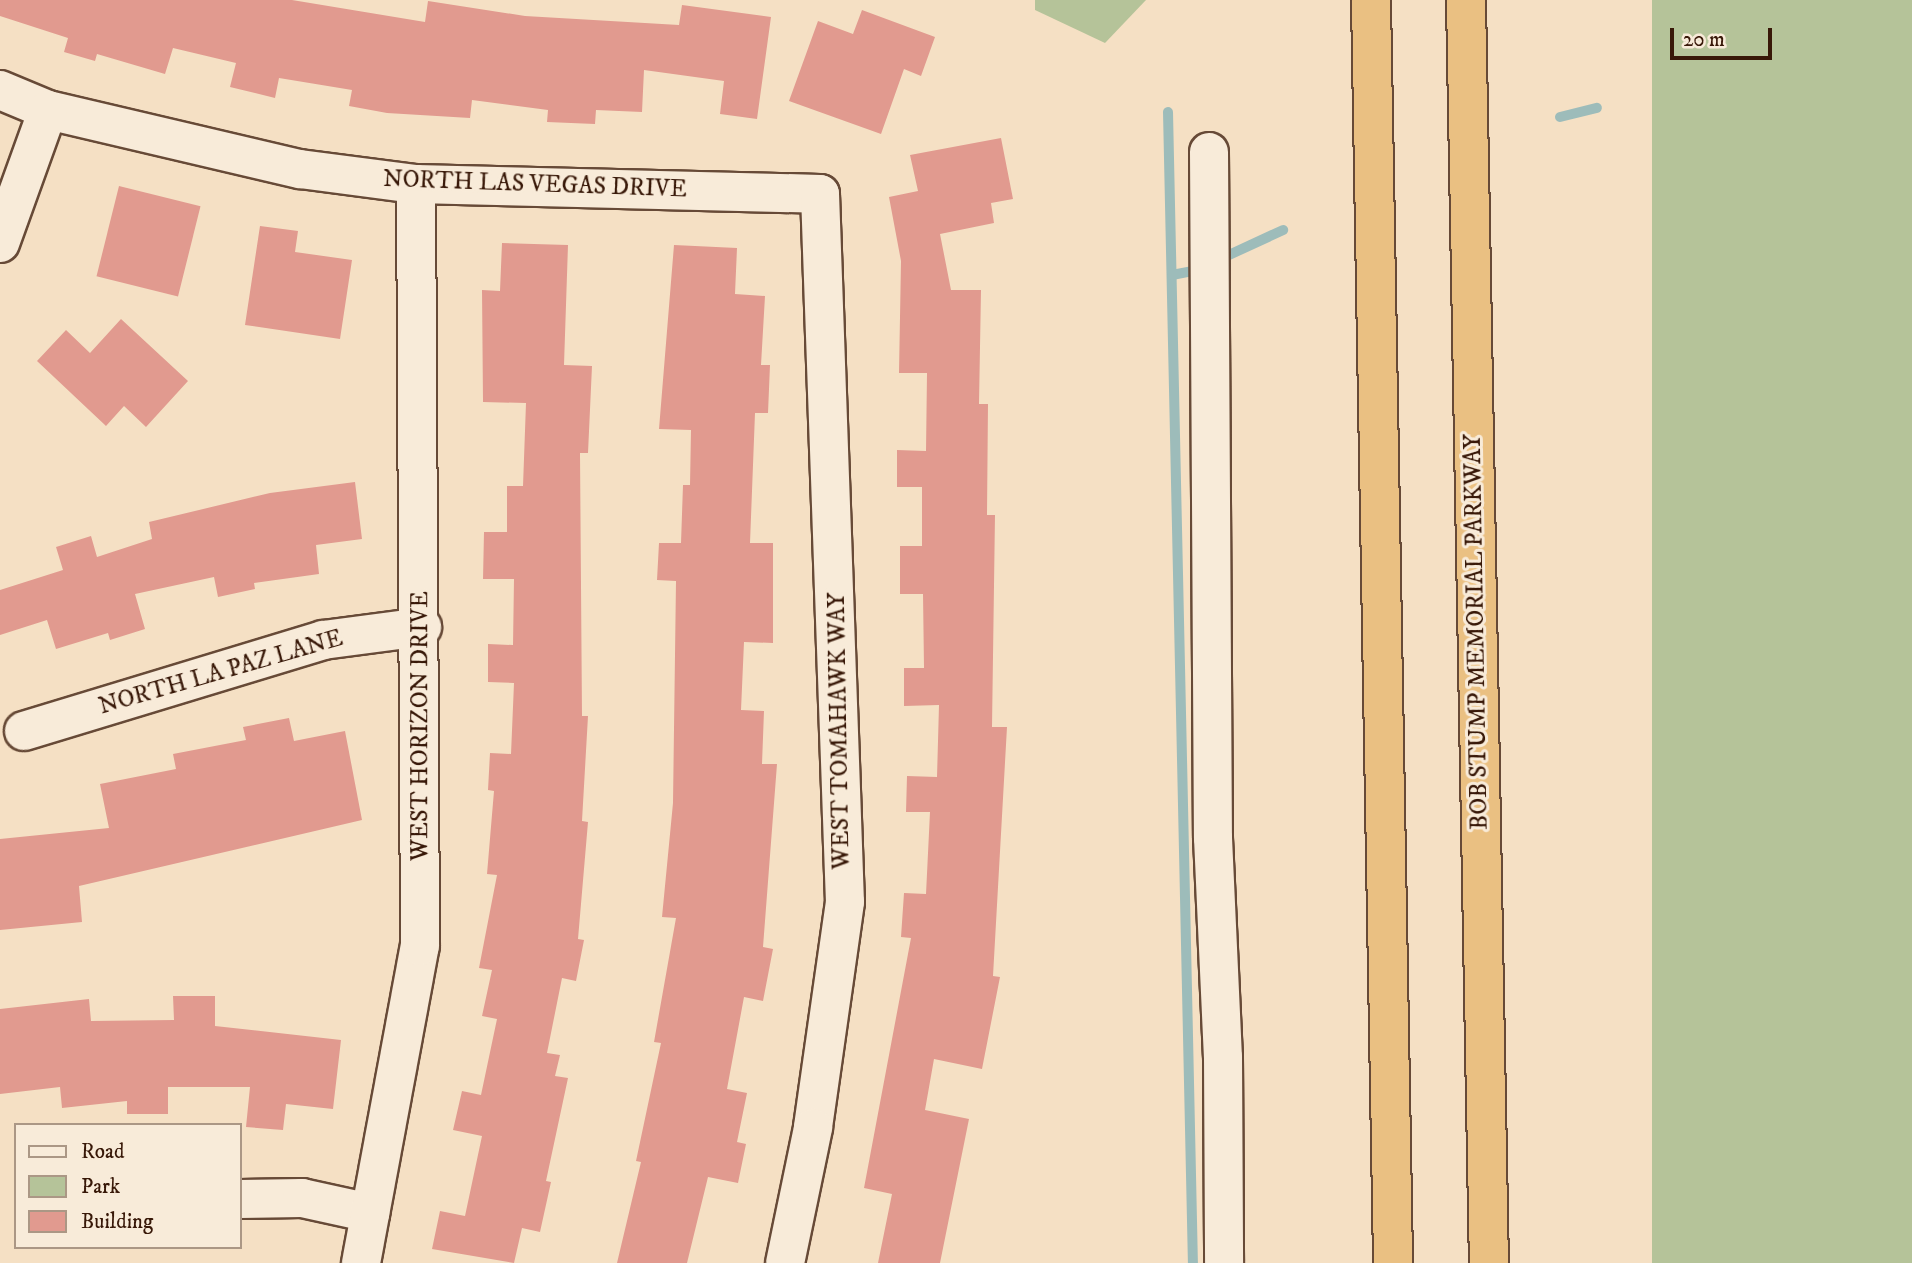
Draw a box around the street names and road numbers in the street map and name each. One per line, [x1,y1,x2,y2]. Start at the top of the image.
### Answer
street label: NORTH LAS VEGAS DRIVE [383,165,687,205]
street label: BOB STUMP MEMORIAL PARKWAY [1459,434,1495,830]
street label: WEST HORIZON DRIVE [407,591,435,861]
street label: WEST TOMAHAWK WAY [823,592,857,870]
street label: NORTH LA PAZ LANE [96,624,346,722]

